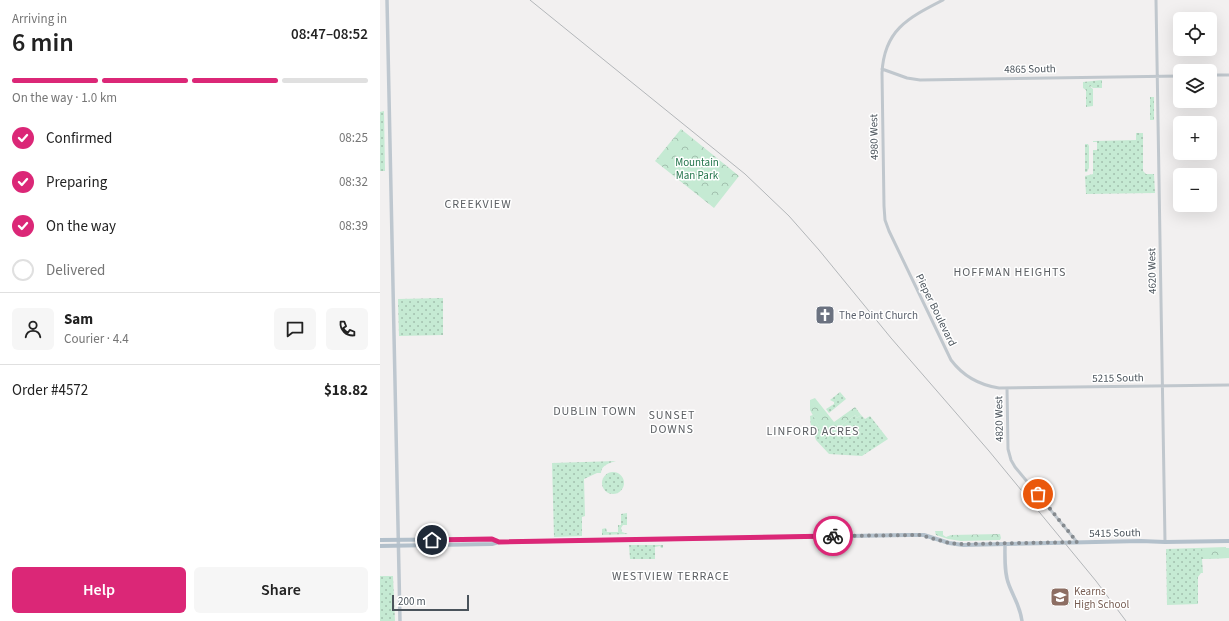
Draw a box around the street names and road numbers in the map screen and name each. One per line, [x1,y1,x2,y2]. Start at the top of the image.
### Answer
street label: 4865 South [1004,61,1056,77]
street label: 4980 West [866,113,882,160]
street label: 4620 West [1144,247,1160,294]
street label: Pieper Boulevard [912,271,960,349]
street label: 5215 South [1092,370,1144,386]
street label: 4820 West [991,395,1007,442]
street label: 5415 South [1089,525,1141,541]

